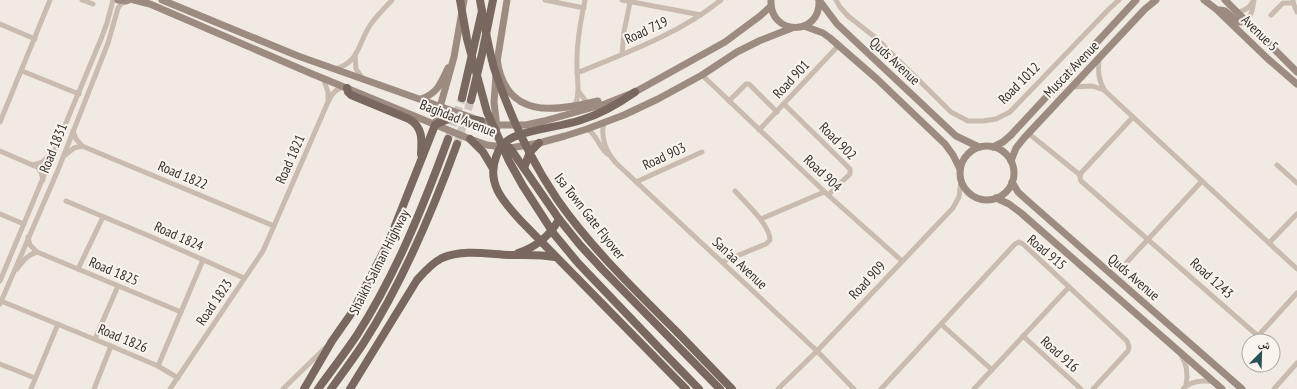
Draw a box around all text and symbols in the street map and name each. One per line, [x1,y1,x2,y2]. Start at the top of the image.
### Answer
street label: Avenue 5 [1238,11,1282,55]
street label: Road 719 [621,12,671,48]
street label: Quds Avenue [866,33,924,89]
street label: Muscat Avenue [1039,37,1103,101]
street label: Road 901 [769,56,813,102]
street label: Road 1012 [994,58,1044,108]
street label: Baghdad Avenue [417,95,499,141]
street label: Road 902 [815,118,861,164]
street label: Road 1831 [35,120,71,176]
street label: Road 1821 [271,132,309,186]
street label: Road 903 [639,138,689,174]
street label: Road 904 [800,151,846,196]
street label: Road 1822 [156,157,210,193]
street label: Isa Town Gate Flyover [551,169,629,263]
street label: Shaikh Salman Highway [345,206,414,318]
street label: Road 1824 [152,217,207,255]
street label: Road 915 [1024,230,1070,274]
street label: San'aa Avenue [709,233,771,293]
street label: Quds Avenue [1104,250,1164,304]
street label: Road 1825 [87,253,141,289]
street label: Road 1243 [1187,254,1237,302]
street label: Road 909 [845,257,889,303]
street label: Road 1823 [192,275,236,329]
street label: Road 1826 [96,320,150,356]
street label: Road 916 [1037,332,1083,376]
north arrow [1241,333,1281,373]
text: ش [1256,335,1273,354]

